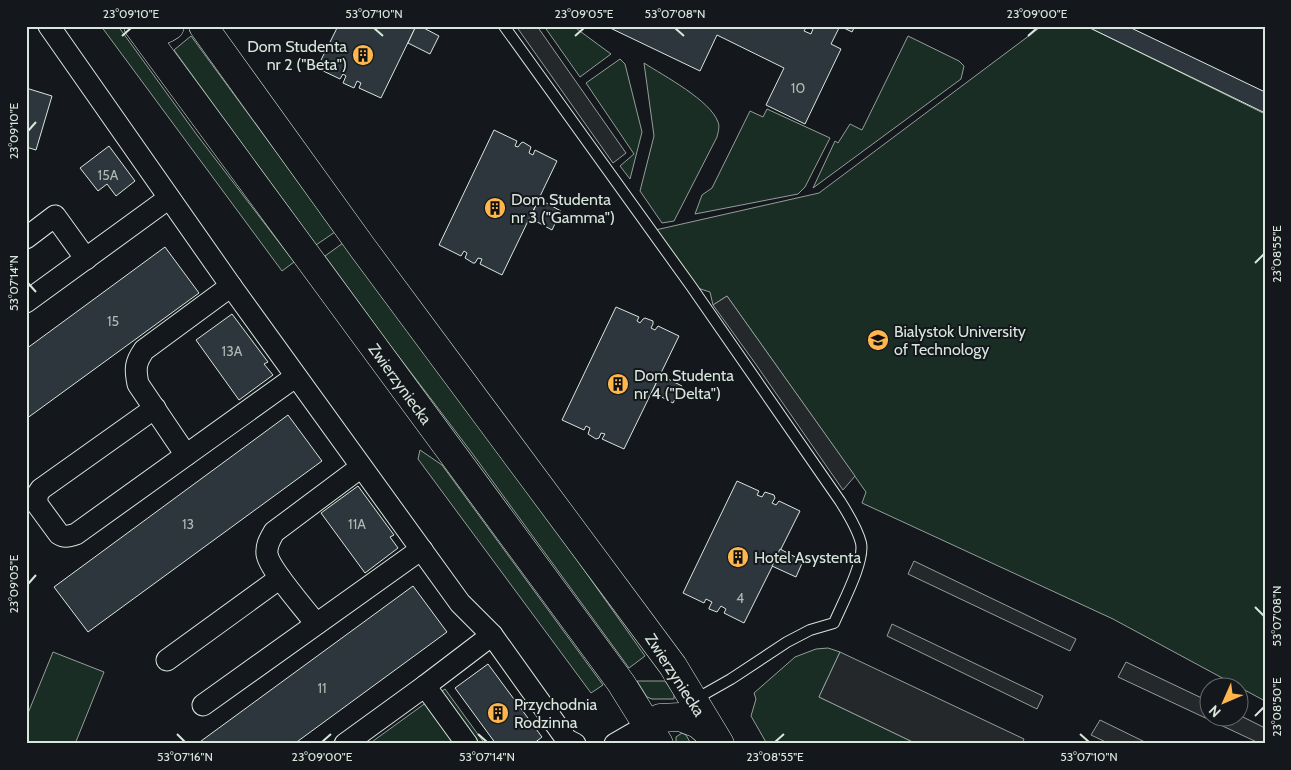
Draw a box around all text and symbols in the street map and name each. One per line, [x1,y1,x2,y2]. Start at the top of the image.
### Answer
text: 23°09'10"E [103,6,160,21]
text: 53°07'10"N [345,6,403,21]
text: 23°09'05"E [555,6,614,21]
text: 53°07'08"N [645,6,705,21]
text: 23°09'00"E [1007,6,1068,21]
place label: Dom Studenta nr 2 ("Beta") [247,37,347,74]
building icon: Dom Studenta nr 2 ("Beta") [351,43,375,67]
house number: 10 [791,79,805,97]
text: 23°09'10"E [6,102,21,159]
house number: 15A [98,166,119,184]
place label: Dom Studenta nr 3 ("Gamma") [511,190,615,227]
building icon: Dom Studenta nr 3 ("Gamma") [483,196,507,220]
text: 23°08'55"E [1269,225,1284,283]
text: 53°07'14"N [6,255,21,311]
house number: 15 [107,312,119,330]
place label: Bialystok University of Technology [894,322,1026,359]
school or university icon: Bialystok University of Technology [866,328,890,352]
street label: Zwierzyniecka [364,340,436,428]
house number: 13A [222,342,243,360]
place label: Dom Studenta nr 4 ("Delta") [634,366,734,403]
building icon: Dom Studenta nr 4 ("Delta") [606,372,630,396]
house number: 13 [182,515,194,533]
house number: 11A [348,515,366,533]
building icon: Hotel Asystenta [726,545,750,569]
place label: Hotel Asystenta [754,548,862,567]
text: 23°09'05"E [6,554,21,613]
text: 53°07'08"N [1269,586,1284,646]
house number: 4 [736,589,744,607]
street label: Zwierzyniecka [641,630,709,720]
text: 23°08'50"E [1269,677,1284,737]
north arrow [1198,678,1248,728]
house number: 11 [317,679,327,697]
place label: Przychodnia Rodzinna [514,695,597,732]
building icon: Przychodnia Rodzinna [486,701,510,725]
text: N [1205,701,1225,721]
text: 53°07'16"N [157,749,213,764]
text: 23°09'00"E [292,749,353,764]
text: 53°07'14"N [459,749,515,764]
text: 23°08'55"E [746,749,804,764]
text: 53°07'10"N [1060,749,1118,764]

